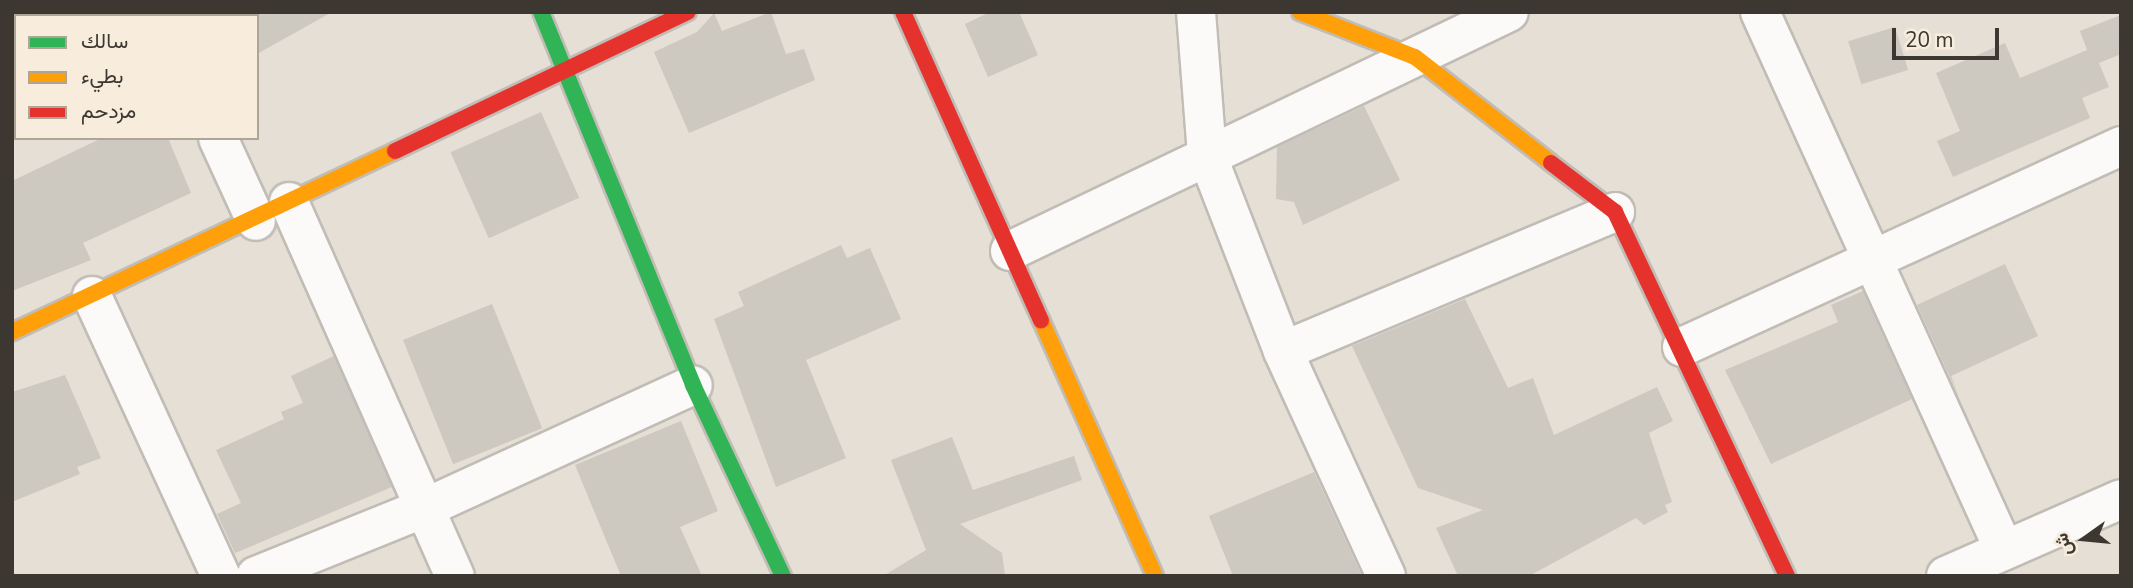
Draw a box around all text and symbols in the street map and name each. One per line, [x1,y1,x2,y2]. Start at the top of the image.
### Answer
legend [14,14,259,140]
scale bar [1895,14,2002,58]
text: 20 m [1905,26,1954,54]
text: سالك [81,27,128,55]
text: بطيء [81,62,124,90]
text: مزدحم [81,97,136,125]
north arrow [2049,504,2119,574]
text: ش [2048,530,2079,559]

